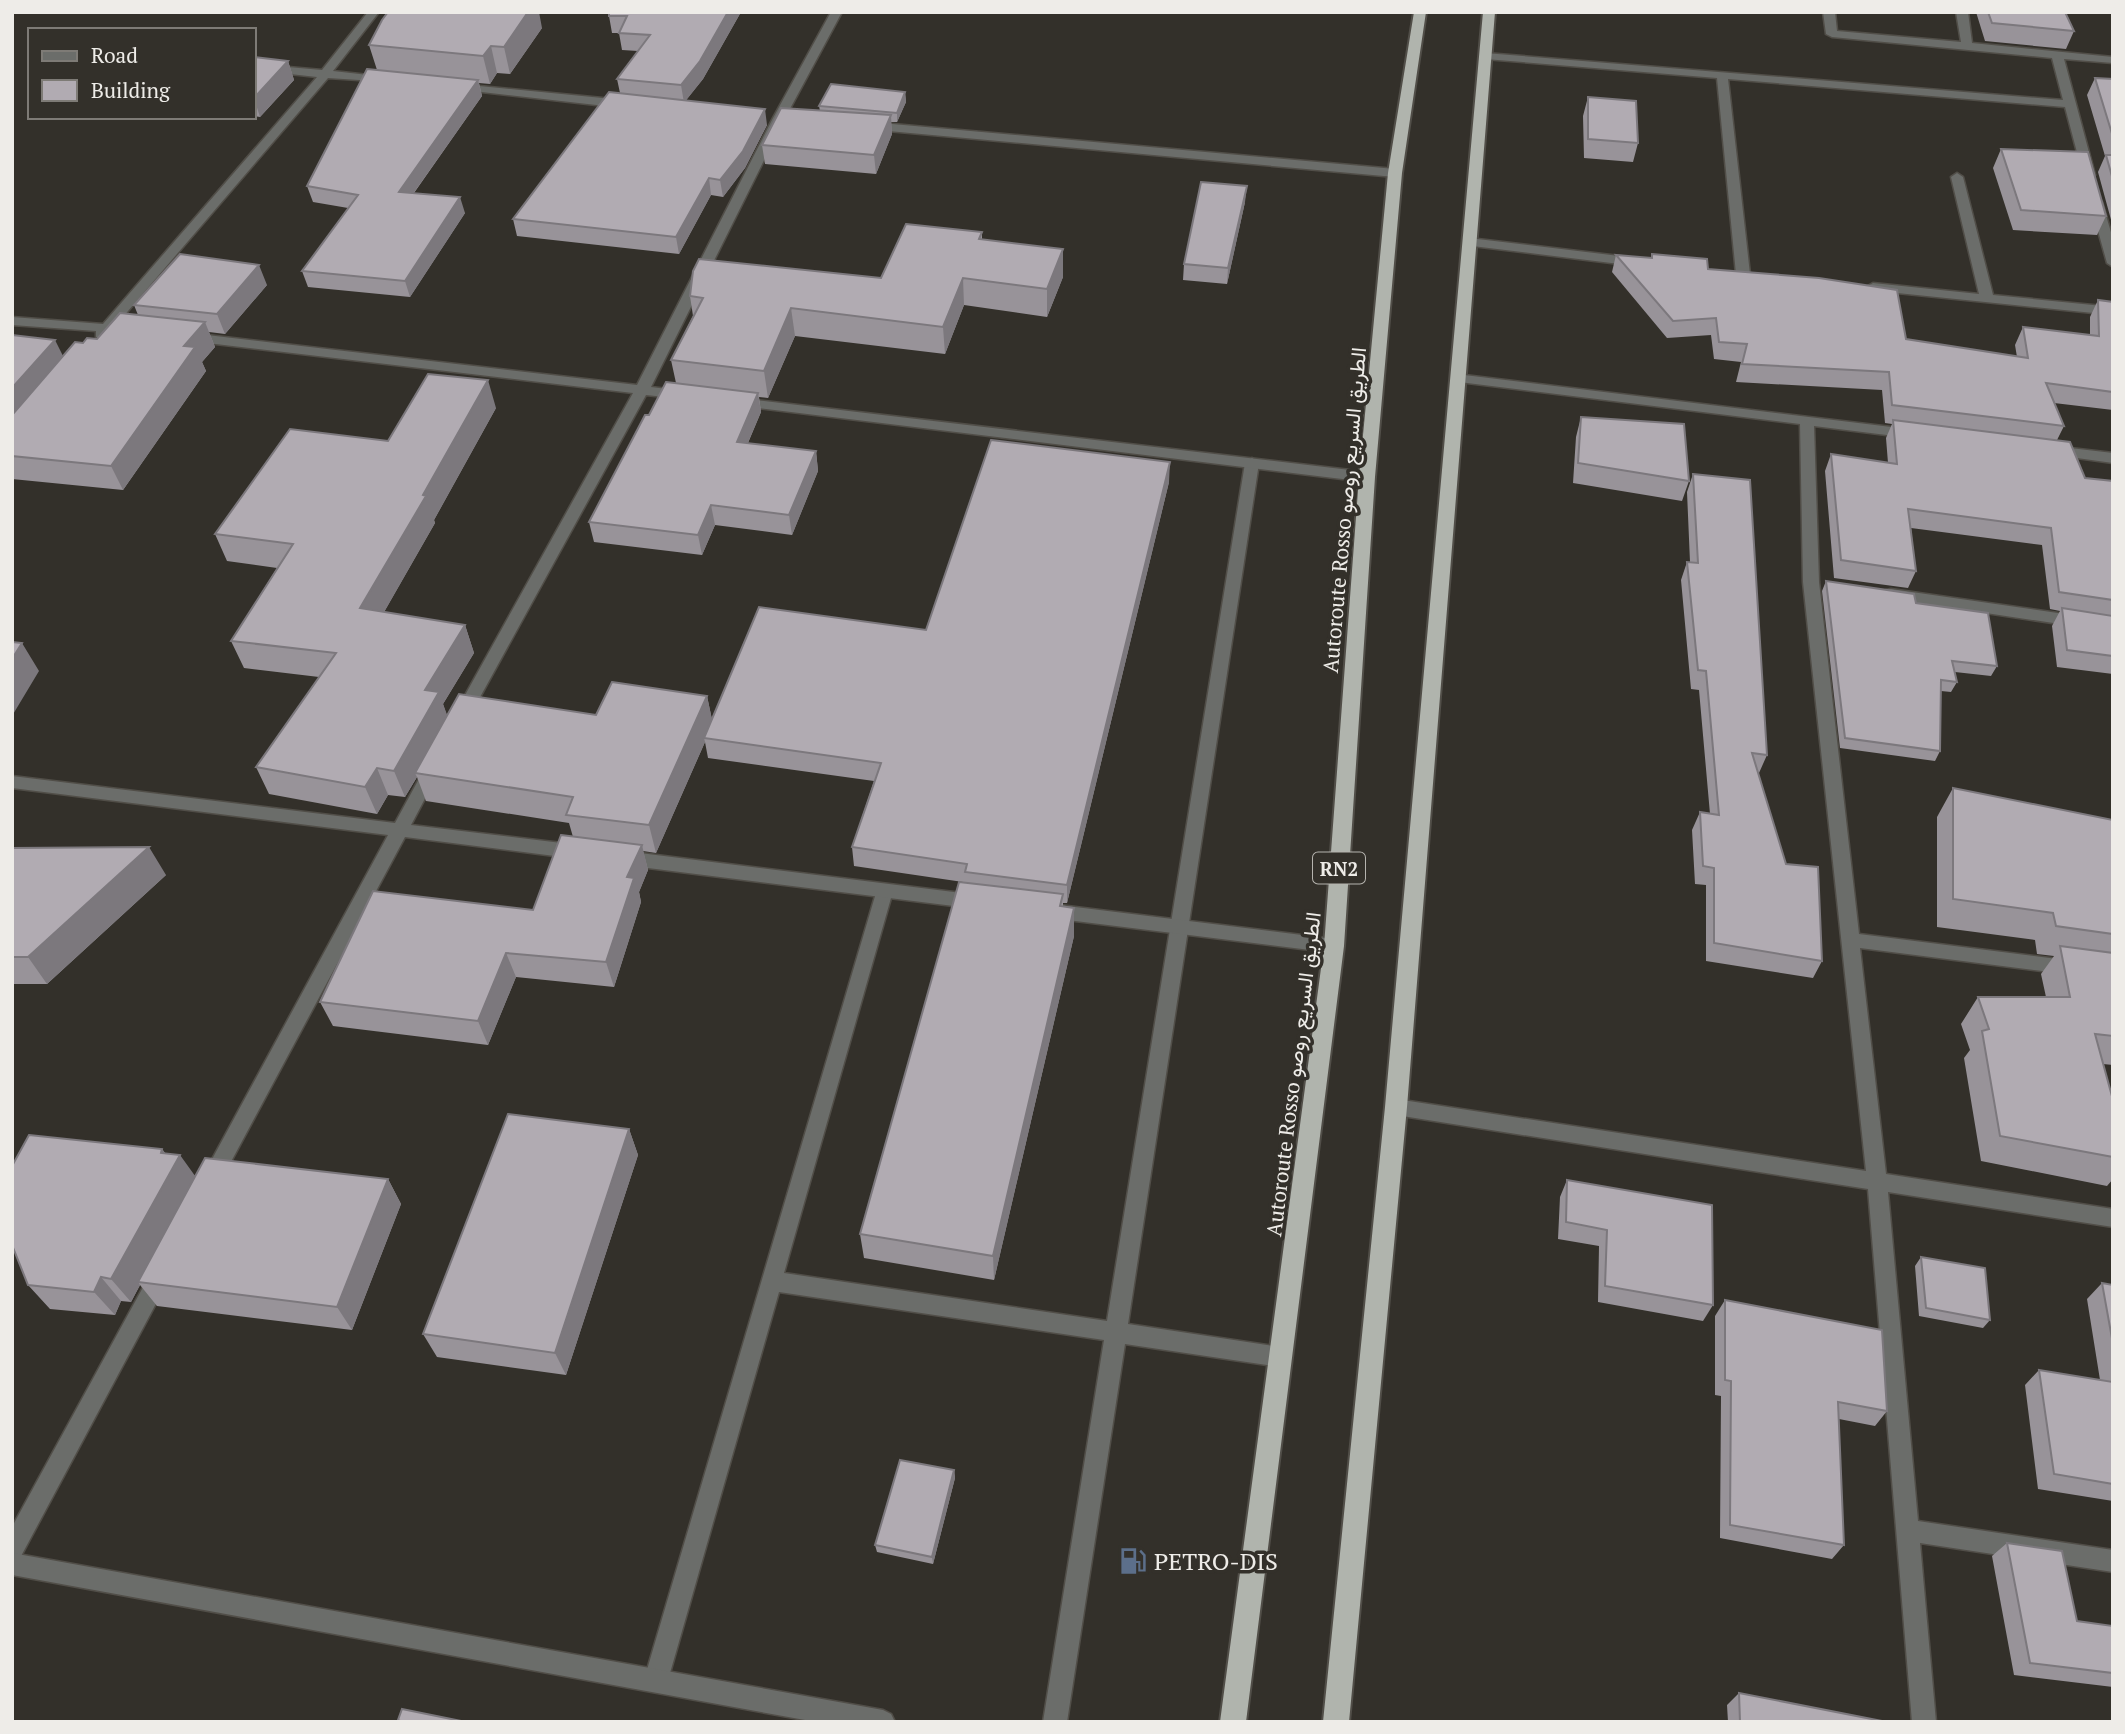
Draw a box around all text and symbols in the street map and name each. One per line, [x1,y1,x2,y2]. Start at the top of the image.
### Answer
legend [28,28,256,119]
text: Road [91,41,138,69]
text: Building [91,76,171,104]
street label: Autoroute Rosso الطريق السريع روصو [1316,346,1373,674]
road number: RN2 [1313,852,1365,884]
street label: Autoroute Rosso الطريق السريع روصو [1259,910,1328,1238]
place label: PETRO-DIS [1154,1545,1278,1577]
fuel station icon: PETRO-DIS [1118,1546,1148,1576]

